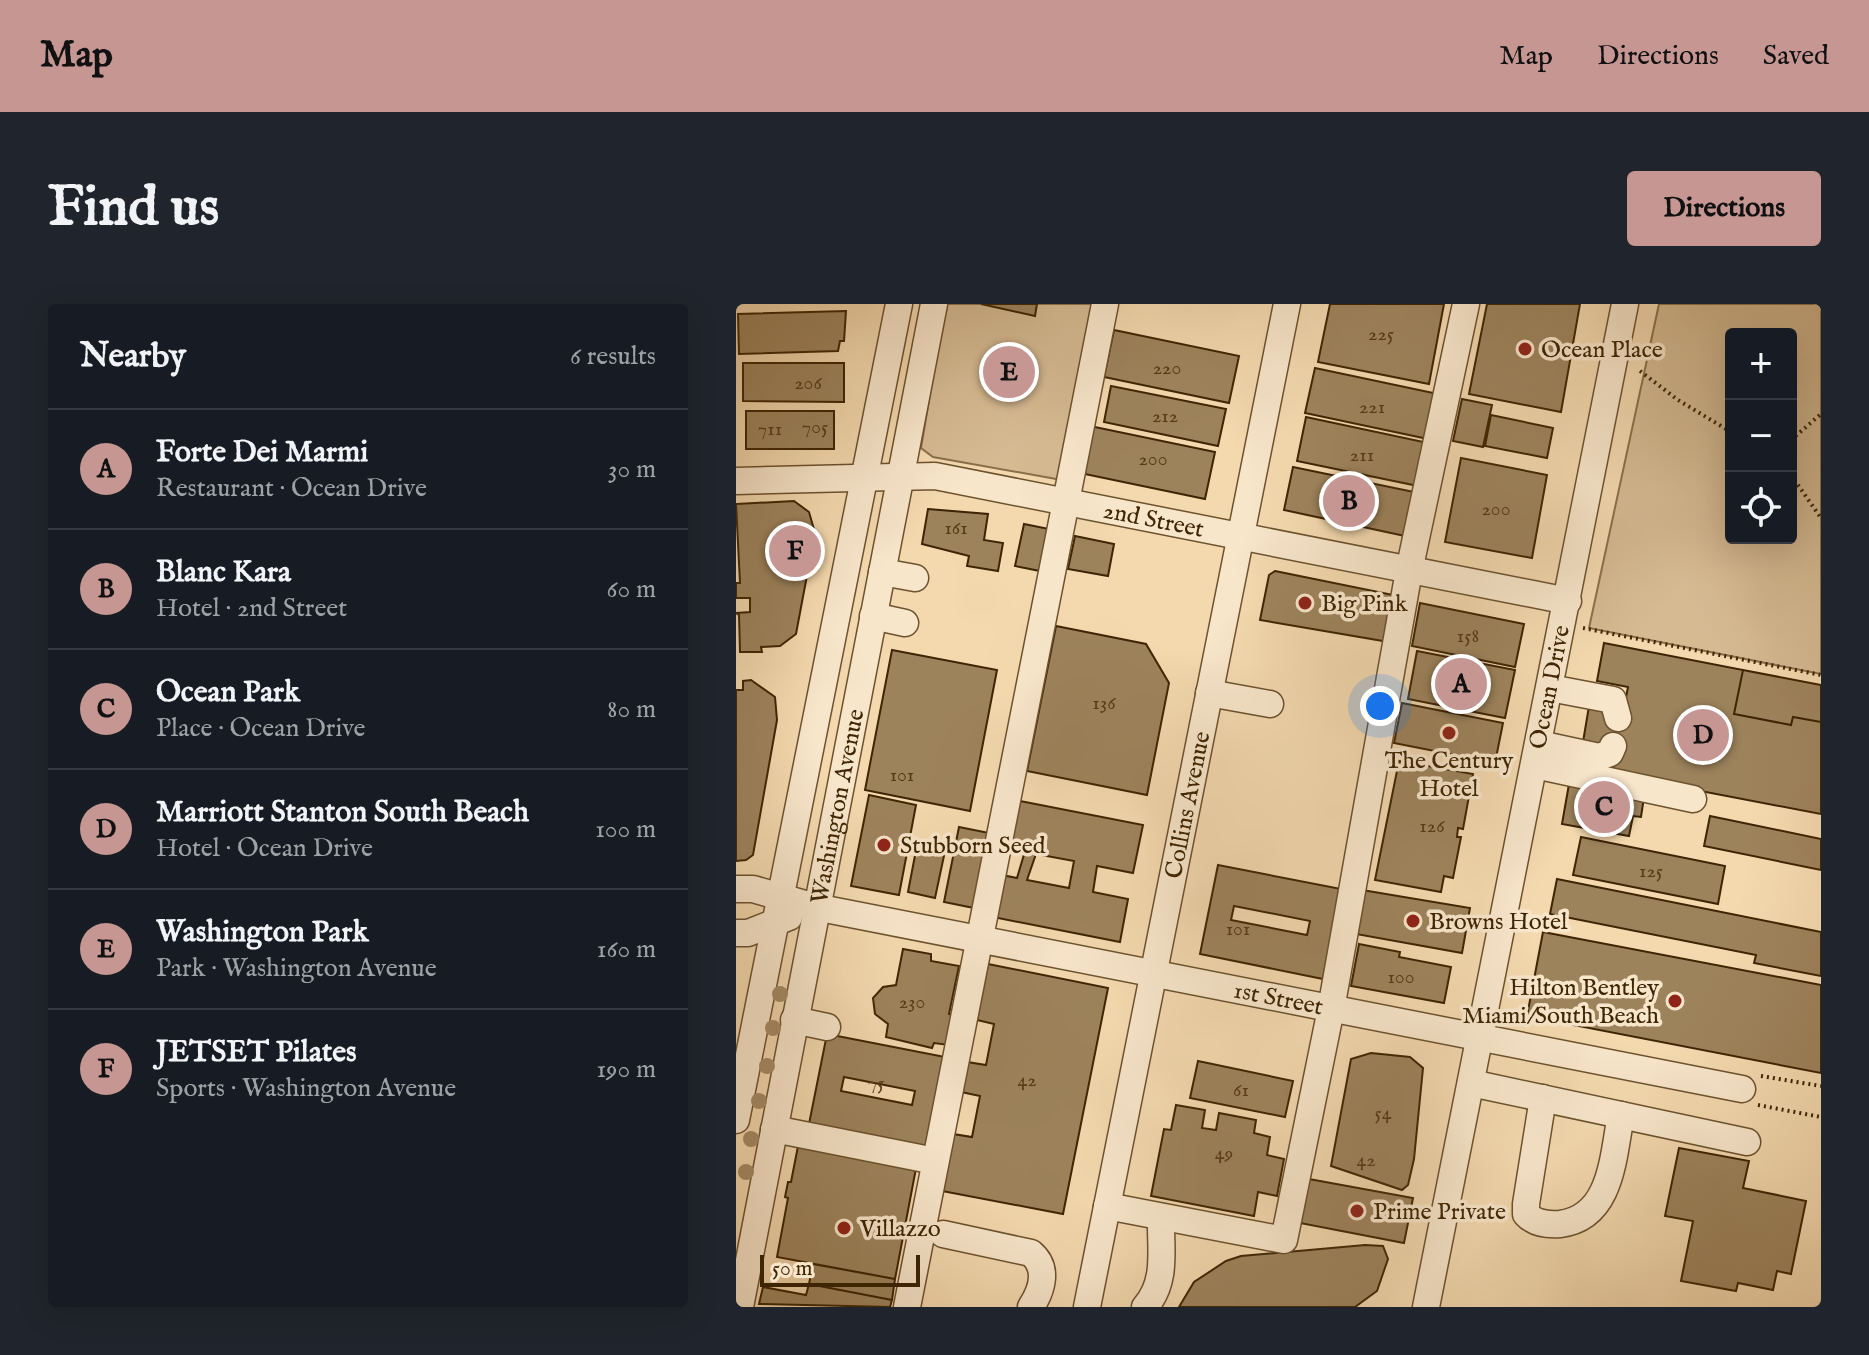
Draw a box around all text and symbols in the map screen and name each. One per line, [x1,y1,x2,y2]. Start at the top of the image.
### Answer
text: Map [40,32,113,80]
text: Map [1499,39,1553,74]
text: Directions [1597,39,1719,74]
text: Saved [1763,39,1829,74]
button: Directions [1627,171,1821,246]
text: Find us [48,173,219,244]
house number: 225 [1368,322,1394,347]
map controls [1725,328,1797,544]
button: + [1725,328,1797,400]
text: Nearby [80,335,186,378]
place label: Ocean Place [1541,335,1663,366]
text: 6 results [570,340,656,373]
marker: Ocean Place [1516,340,1534,358]
pin: E [983,342,1035,402]
house number: 220 [1153,356,1181,381]
house number: 206 [794,371,822,396]
house number: 221 [1359,395,1385,420]
button: − [1725,400,1797,472]
house number: 212 [1152,404,1178,429]
house number: 705 [802,415,828,440]
house number: 711 [758,417,782,442]
text: Forte Dei Marmi [156,434,368,472]
house number: 211 [1350,443,1374,468]
house number: 200 [1138,447,1168,472]
text: A [97,453,115,486]
text: 30 m [608,453,656,486]
pin: B [1323,471,1375,531]
text: Restaurant · Ocean Drive [156,472,427,505]
button: locate [1725,472,1797,544]
street label: 2nd Street [1101,496,1206,546]
house number: 200 [1481,497,1511,522]
house number: 161 [944,516,968,541]
pin: F [769,521,821,581]
text: Blanc Kara [156,554,291,592]
text: B [97,573,115,606]
text: 60 m [607,573,656,606]
place label: Big Pink [1321,589,1408,620]
text: Hotel · 2nd Street [156,592,347,625]
marker: Big Pink [1296,594,1314,612]
street label: Ocean Drive [1523,623,1578,752]
house number: 158 [1457,624,1479,649]
pin: A [1435,654,1487,714]
text: Ocean Park [156,674,300,712]
your location [1360,686,1400,726]
house number: 136 [1092,691,1116,716]
text: C [97,693,115,726]
text: 80 m [607,693,656,726]
pin: D [1677,705,1729,765]
street label: Washington Avenue [804,707,872,907]
text: Place · Ocean Drive [156,712,366,745]
marker: The Century Hotel [1440,724,1458,742]
street label: Collins Avenue [1159,729,1218,881]
place label: The Century Hotel [1385,746,1514,805]
house number: 101 [890,763,914,788]
pin: C [1578,777,1630,837]
text: Marriott Stanton South Beach [156,794,529,832]
text: D [96,813,116,846]
text: 100 m [595,813,656,846]
house number: 126 [1419,814,1445,839]
place label: Stubborn Seed [900,831,1046,862]
text: Hotel · Ocean Drive [156,832,373,865]
marker: Stubborn Seed [875,836,893,854]
house number: 125 [1639,859,1663,884]
place label: Browns Hotel [1429,907,1568,938]
marker: Browns Hotel [1404,912,1422,930]
text: Washington Park [156,914,368,952]
house number: 101 [1226,917,1250,942]
text: E [97,933,115,966]
text: 160 m [597,933,656,966]
text: Park · Washington Avenue [156,952,437,985]
house number: 100 [1387,965,1415,990]
place label: Hilton Bentley Miami/South Beach [1462,973,1659,1032]
street label: 1st Street [1231,976,1326,1023]
house number: 230 [899,990,925,1015]
marker: Hilton Bentley Miami/South Beach [1666,992,1684,1010]
text: JETSET Pilates [156,1034,357,1072]
text: F [98,1053,114,1086]
text: 190 m [596,1053,656,1086]
house number: 42 [1017,1068,1037,1093]
house number: 75 [868,1071,884,1096]
text: Sports · Washington Avenue [156,1072,456,1105]
house number: 61 [1233,1078,1249,1103]
house number: 54 [1375,1101,1392,1126]
house number: 49 [1215,1141,1233,1166]
house number: 42 [1356,1148,1376,1173]
place label: Prime Private [1373,1197,1506,1228]
marker: Prime Private [1348,1202,1366,1220]
place label: Villazzo [859,1214,941,1245]
marker: Villazzo [835,1219,853,1237]
scale bar [760,1251,920,1287]
text: 50 m [772,1255,813,1283]

